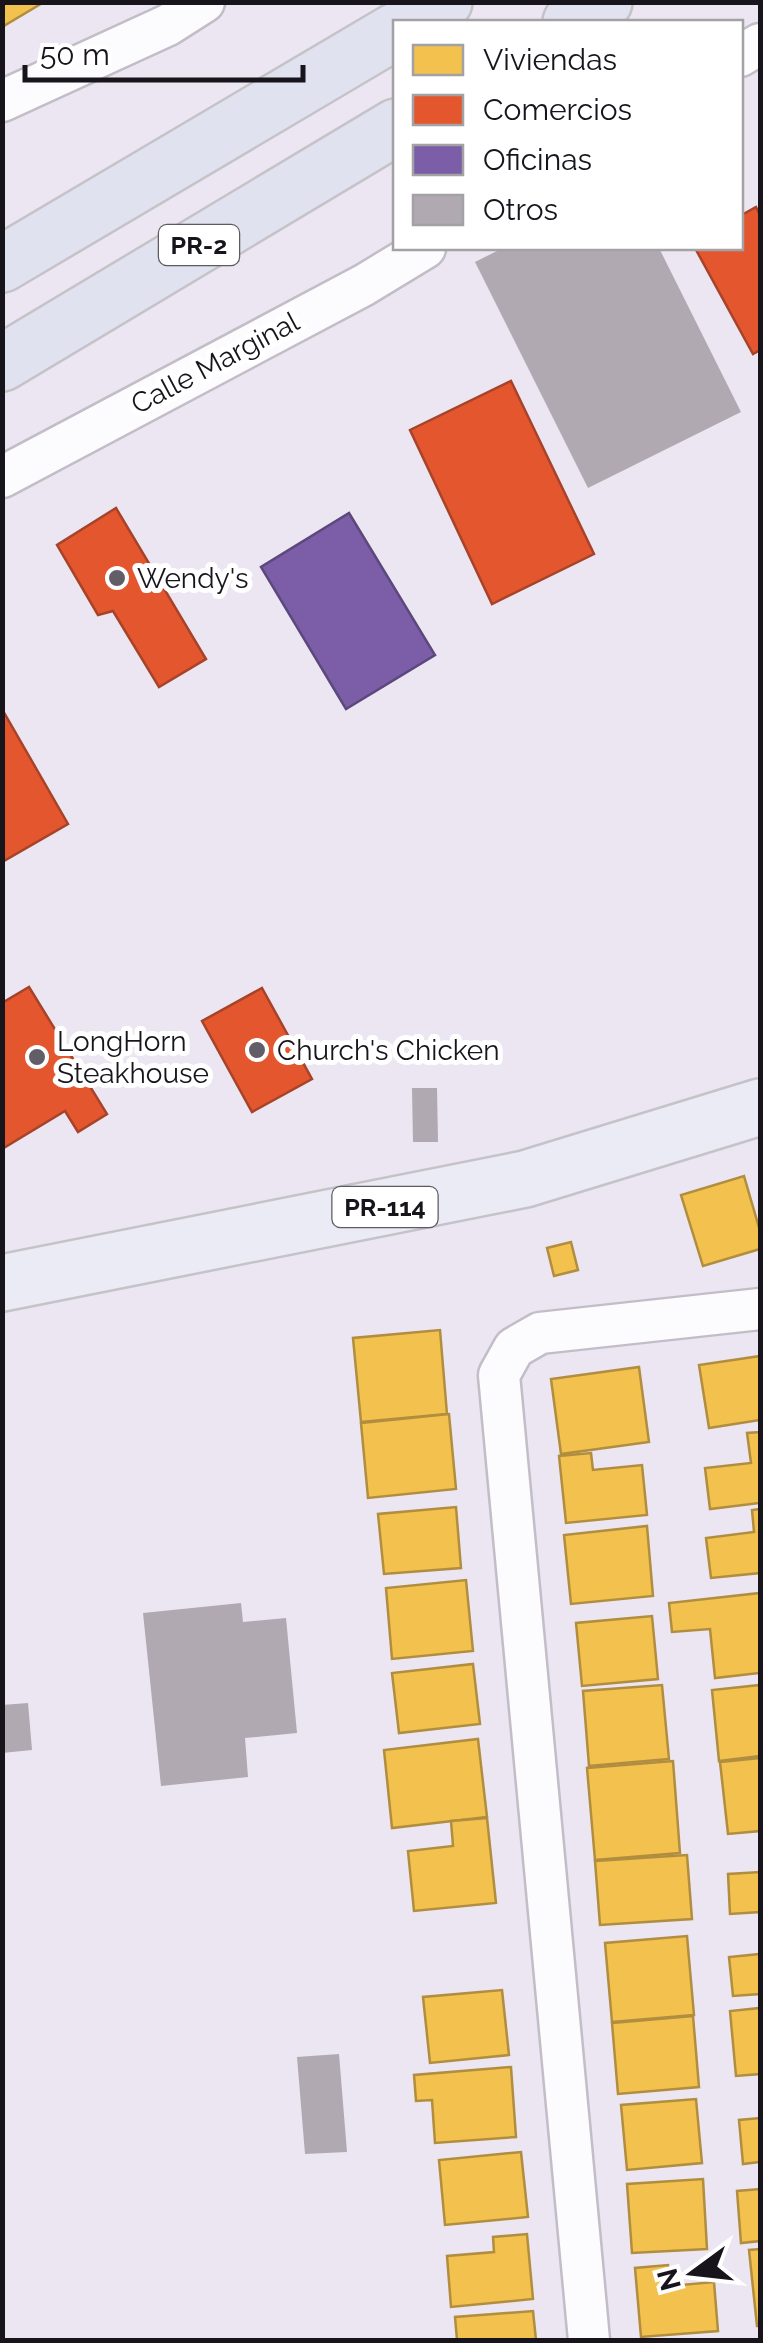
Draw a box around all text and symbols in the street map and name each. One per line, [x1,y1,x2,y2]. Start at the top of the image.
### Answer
scale bar [25,20,302,82]
legend [393,20,743,250]
text: 50 m [40,37,110,72]
text: Viviendas [483,42,617,77]
text: Comercios [483,92,632,127]
text: Oficinas [483,142,592,177]
text: Otros [483,192,558,227]
road number: PR-2 [159,225,239,265]
street label: Calle Marginal [126,305,305,421]
place label: Wendy's [137,562,249,595]
marker: Wendy's [106,567,128,589]
place label: LongHorn Steakhouse [57,1025,209,1090]
place label: Church's Chicken [277,1034,500,1067]
marker: Church's Chicken [246,1039,268,1061]
marker: LongHorn Steakhouse [26,1046,48,1068]
road number: PR-114 [332,1187,438,1227]
north arrow [643,2223,743,2323]
text: N [651,2265,688,2294]

